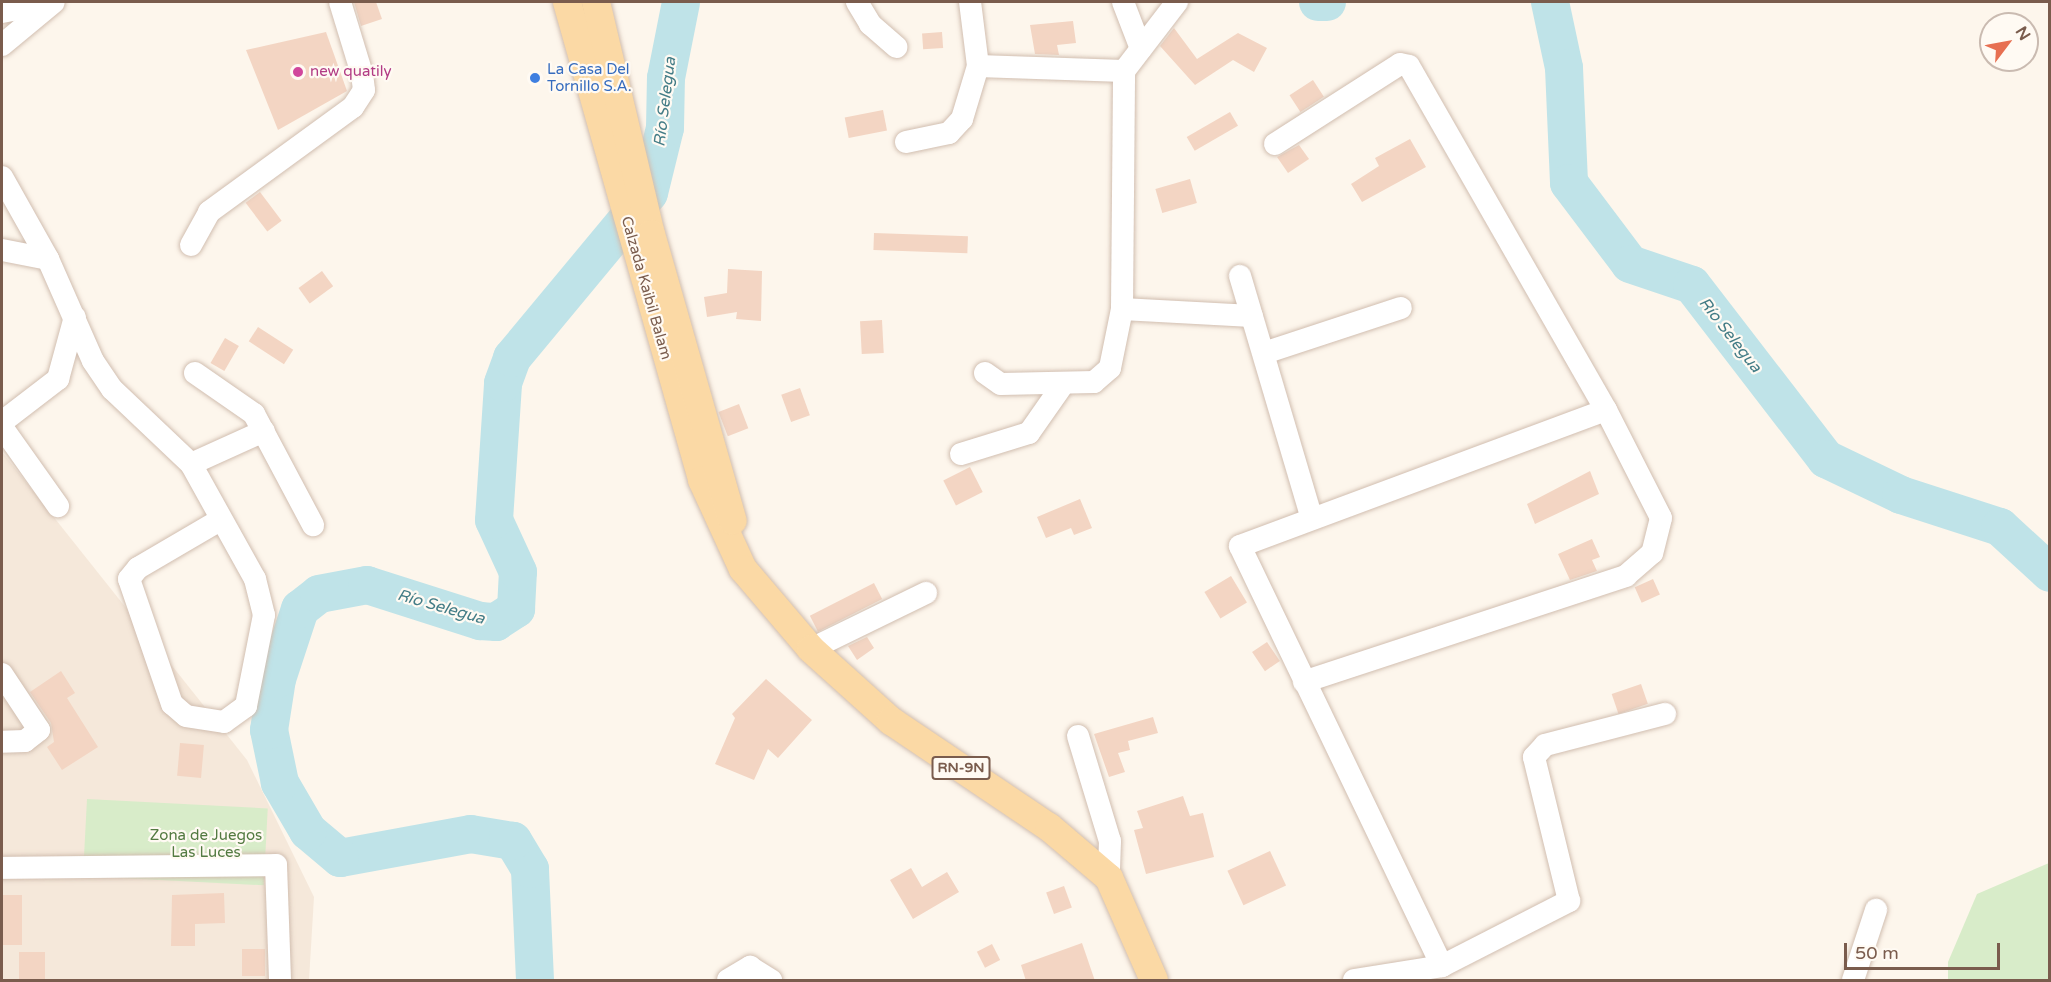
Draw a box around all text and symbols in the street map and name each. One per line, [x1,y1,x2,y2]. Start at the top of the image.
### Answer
north arrow [1979,12,2039,72]
text: N [2011,23,2034,44]
water label: Río Selegua [650,56,680,148]
place label: La Casa Del Tornillo S.A. [547,60,632,95]
place label: new quatily [310,63,391,81]
marker: new quatily [291,65,305,79]
marker: La Casa Del Tornillo S.A. [528,71,542,85]
street label: Calzada Kaibil Balam [617,214,675,362]
water label: Río Selegua [1695,294,1765,376]
water label: Río Selegua [395,585,487,629]
road number: RN-9N [931,757,991,779]
park label: Zona de Juegos Las Luces [150,826,262,861]
scale bar [1847,931,2003,969]
text: 50 m [1855,942,1899,964]

